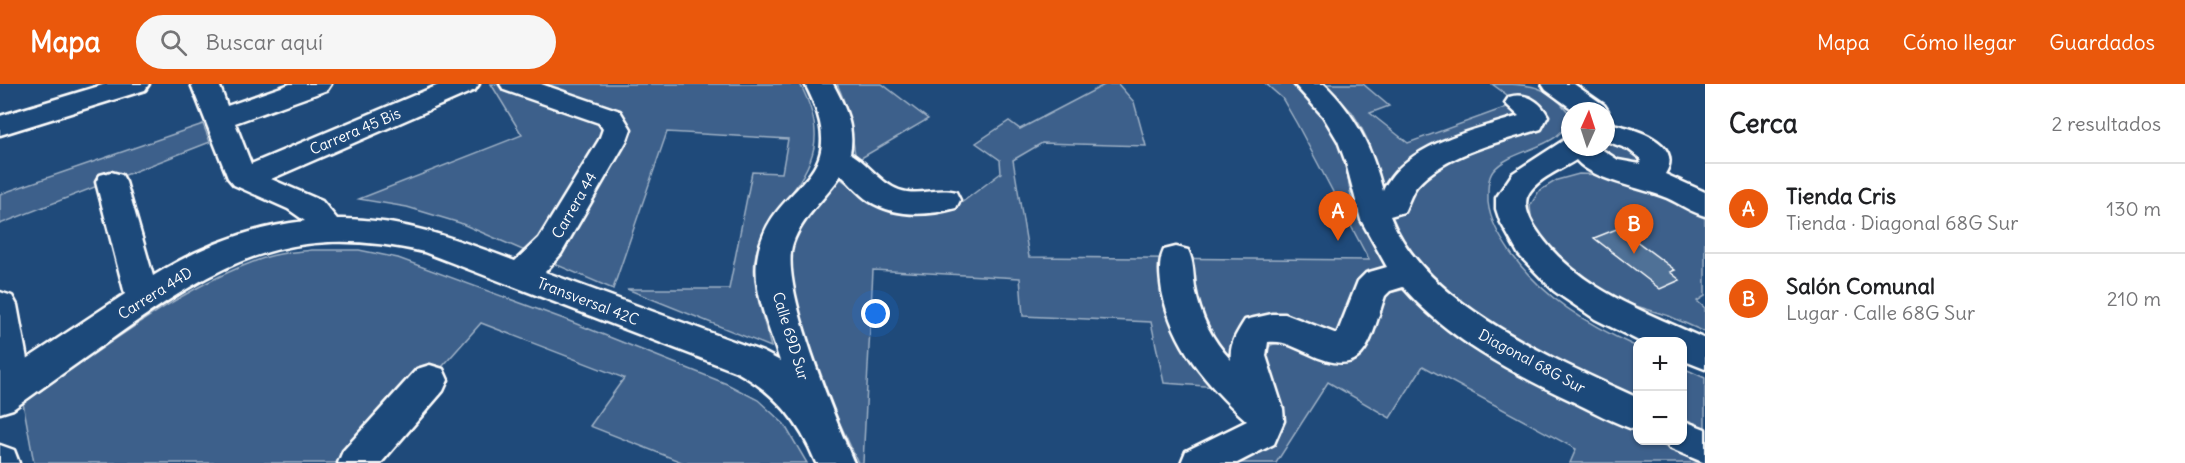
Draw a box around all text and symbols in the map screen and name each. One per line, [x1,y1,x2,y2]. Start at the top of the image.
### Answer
search box [136,15,556,69]
text: Mapa [30,24,100,60]
icon: search [157,26,190,59]
text: Buscar aquí [205,28,323,56]
text: Mapa [1817,29,1870,56]
text: Cómo llegar [1903,29,2016,56]
text: Guardados [2049,29,2155,56]
north arrow [1561,102,1615,156]
street label: Carrera 45 Bis [307,103,404,159]
text: Cerca [1729,107,1798,140]
text: 2 resultados [2052,111,2161,136]
street label: Carrera 44 [547,168,601,242]
text: Tienda Cris [1786,182,1896,210]
pin: A [1318,192,1358,241]
text: A [1742,196,1755,221]
text: 130 m [2106,196,2161,221]
pin: B [1614,204,1654,254]
text: Tienda · Diagonal 68G Sur [1786,210,2018,235]
street label: Carrera 44D [114,263,196,323]
text: Salón Comunal [1786,272,1935,300]
street label: Transversal 42C [534,273,642,329]
text: B [1742,286,1755,311]
text: 210 m [2107,286,2161,311]
street label: Calle 69D Sur [769,290,813,382]
your location [861,299,890,328]
text: Lugar · Calle 68G Sur [1786,300,1975,325]
street label: Diagonal 68G Sur [1475,325,1589,397]
map controls [1633,337,1687,445]
button: + [1633,337,1687,391]
button: − [1633,391,1687,445]

